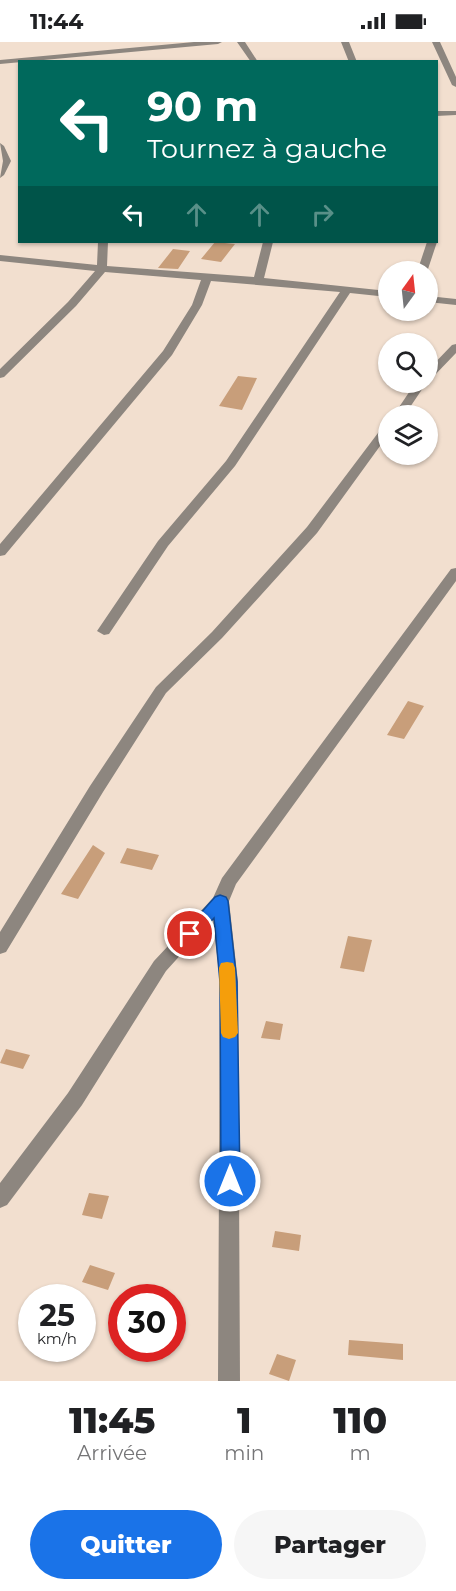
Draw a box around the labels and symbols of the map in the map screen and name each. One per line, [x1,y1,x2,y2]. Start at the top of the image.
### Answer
north arrow [378,261,438,321]
pin [164,908,215,959]
position arrow [198,1149,262,1213]
speed limit sign: 30 [108,1284,186,1362]

